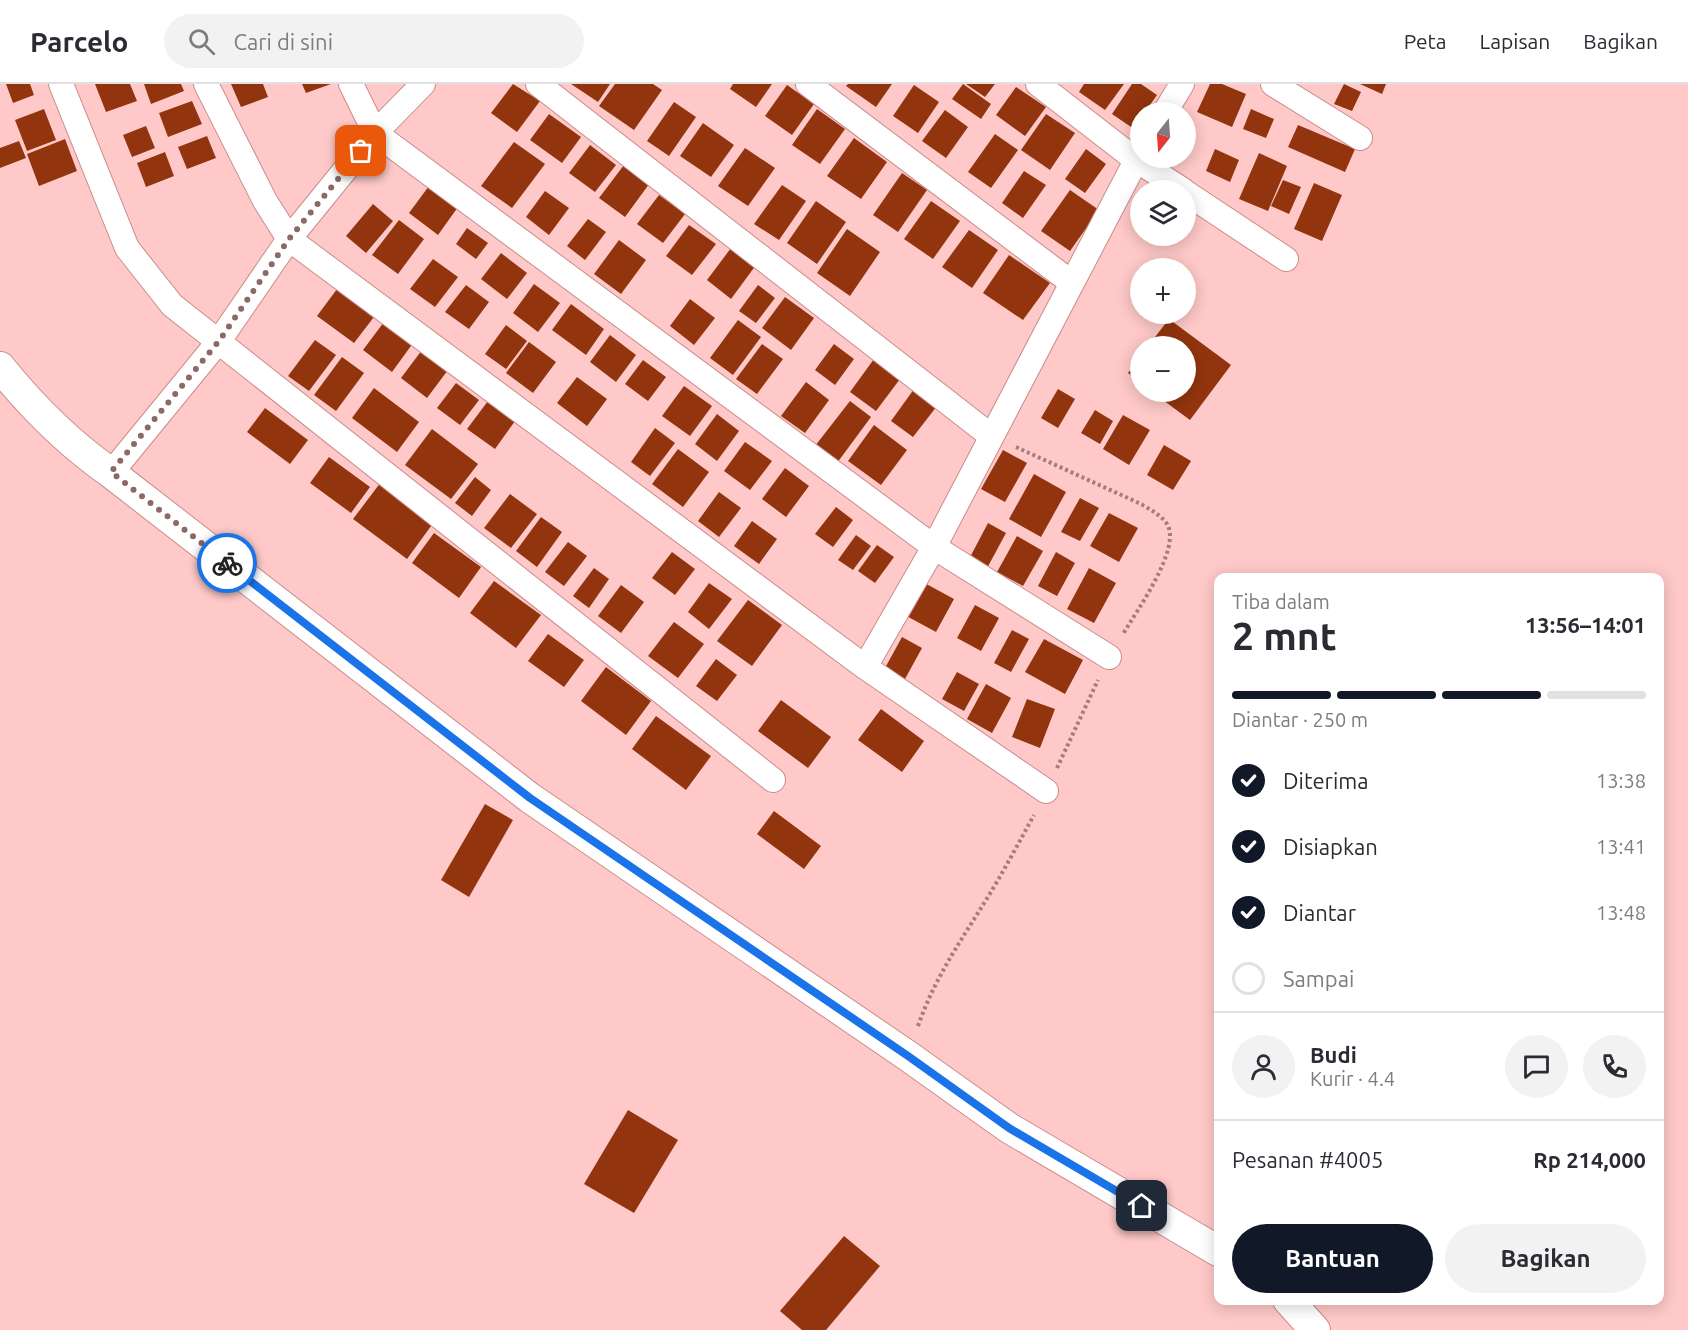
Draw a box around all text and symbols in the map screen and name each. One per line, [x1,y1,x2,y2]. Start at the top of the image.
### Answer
search box [164,14,584,68]
icon: search [185,25,218,58]
text: Parcelo [30,26,128,57]
text: Cari di sini [233,29,333,54]
text: Peta [1404,29,1447,53]
text: Lapisan [1480,29,1550,53]
text: Bagikan [1583,29,1658,53]
north arrow [1130,102,1196,168]
map controls [1130,102,1196,402]
pin [335,125,386,176]
icon: bag [344,134,377,167]
button: layers [1130,180,1196,246]
button: + [1130,258,1196,324]
button: − [1130,336,1196,402]
courier [197,533,257,593]
icon: bike [211,547,244,580]
text: Tiba dalam [1232,590,1330,613]
text: 13:56–14:01 [1525,612,1646,637]
text: 2 mnt [1232,614,1336,657]
text: Diantar · 250 m [1232,708,1368,731]
icon: check [1232,764,1265,797]
text: Diterima [1283,768,1369,793]
text: 13:38 [1596,769,1646,792]
icon: check [1232,830,1265,863]
text: Disiapkan [1283,834,1378,859]
text: 13:41 [1596,835,1646,858]
icon: check [1232,896,1265,929]
text: Diantar [1283,900,1356,925]
text: 13:48 [1596,901,1646,924]
text: Sampai [1283,966,1354,991]
button: person [1232,1035,1295,1098]
button: chat [1505,1035,1568,1098]
button: phone [1583,1035,1646,1098]
text: Budi [1310,1042,1357,1067]
text: Kurir · 4.4 [1310,1067,1395,1090]
text: Pesanan #4005 [1232,1147,1383,1172]
text: Rp 214,000 [1533,1147,1646,1172]
pin [1116,1180,1167,1231]
icon: home [1125,1189,1158,1222]
button: Bantuan [1232,1224,1433,1293]
button: Bagikan [1445,1224,1646,1293]

